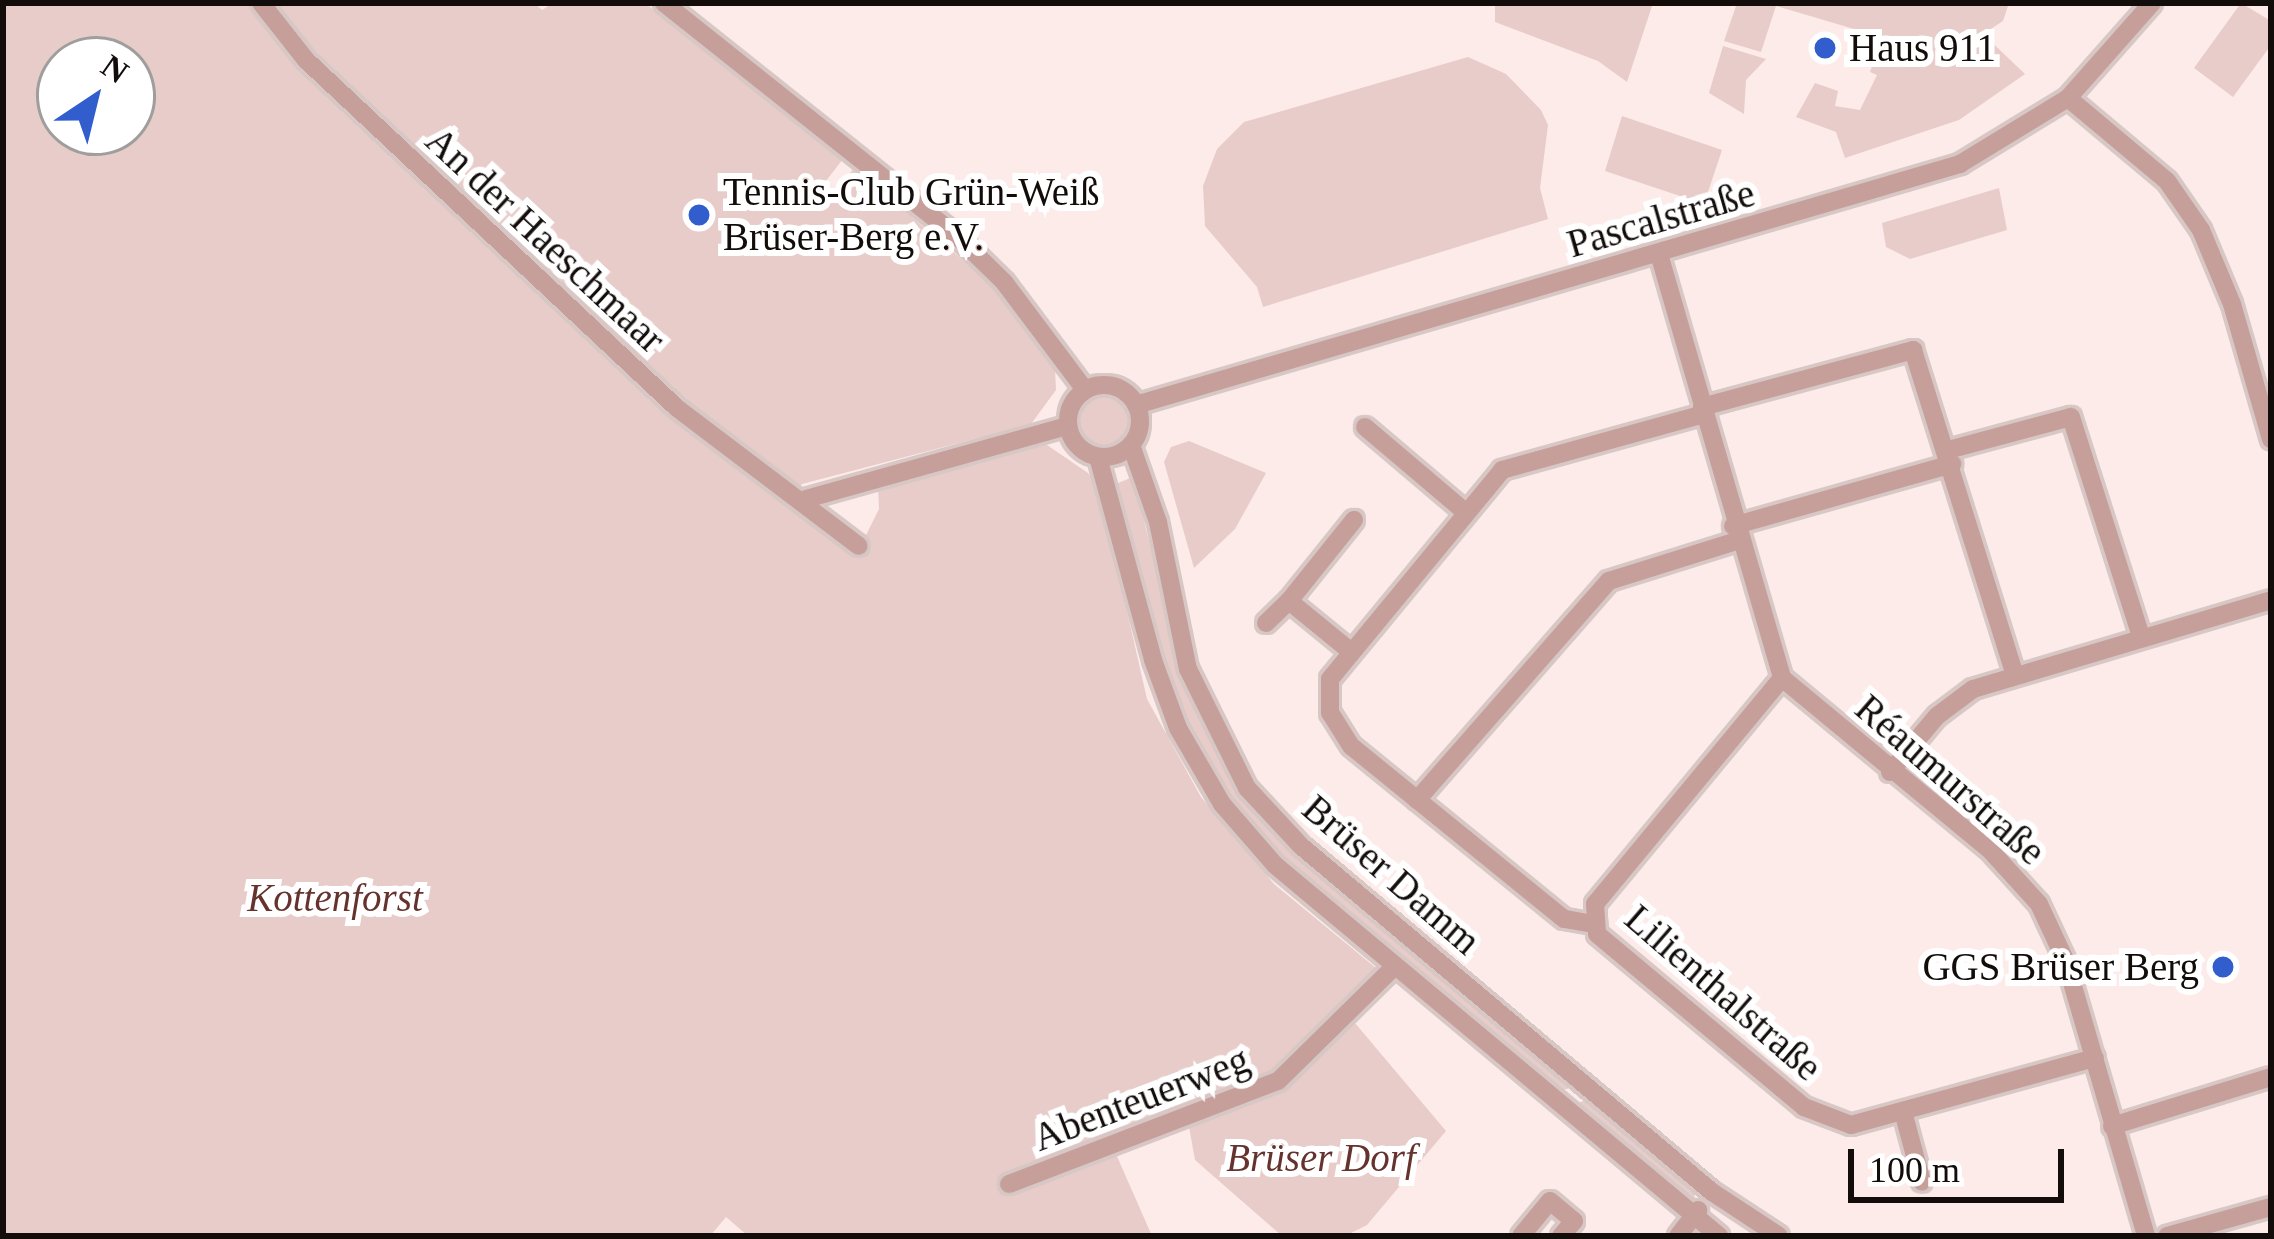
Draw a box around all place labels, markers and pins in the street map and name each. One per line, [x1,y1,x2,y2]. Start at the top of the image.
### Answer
place label: Haus 911 [1849,25,1996,71]
marker: Haus 911 [1812,35,1838,61]
place label: Tennis-Club Grün-Weiß Brüser-Berg e.V. [723,170,1099,261]
marker: Tennis-Club Grün-Weiß Brüser-Berg e.V. [686,202,712,228]
place label: GGS Brüser Berg [1922,944,2199,990]
marker: GGS Brüser Berg [2210,954,2236,980]

